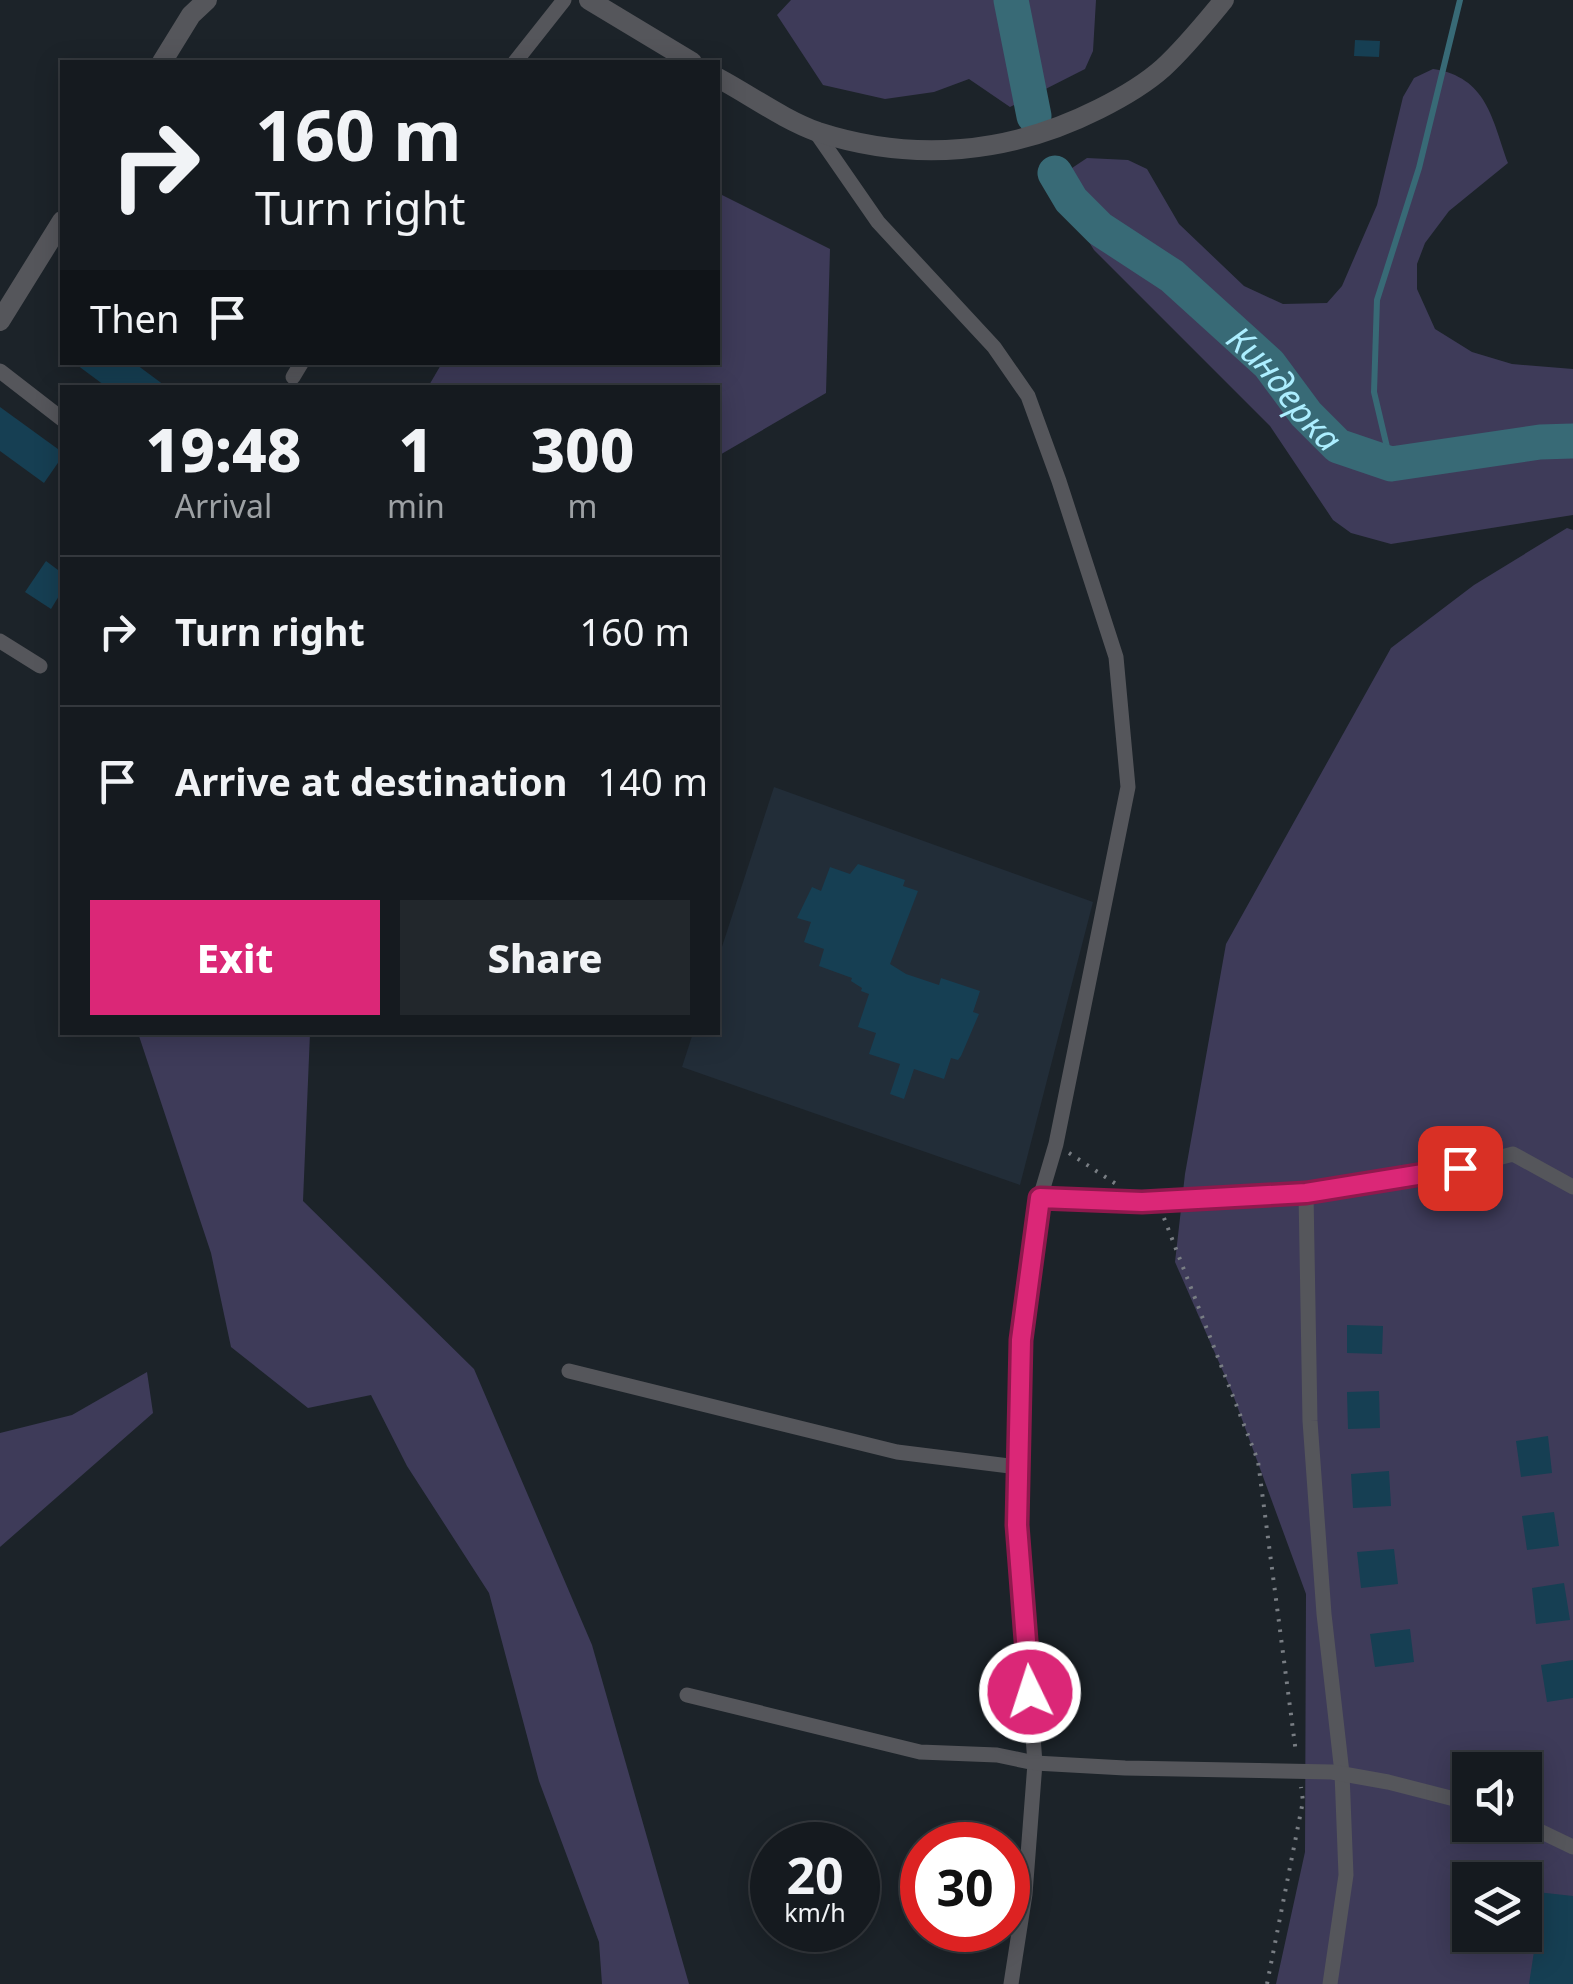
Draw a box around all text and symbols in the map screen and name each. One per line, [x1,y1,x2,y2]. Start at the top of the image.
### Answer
text: 160 m [255,86,462,182]
icon: right [90,100,220,230]
text: Turn right [255,177,466,238]
icon: arrive [200,290,255,345]
text: Then [90,292,180,344]
water label: Киндерка [1218,315,1353,461]
text: 19:48 [146,408,301,490]
text: 1 [399,408,433,490]
text: 300 [530,408,634,490]
text: Arrival [175,484,272,527]
text: min [387,484,445,527]
text: m [567,484,597,527]
icon: right [90,604,145,659]
text: Turn right [175,605,365,657]
text: 160 m [579,605,690,657]
icon: arrive [90,754,145,809]
text: Arrive at destination [175,755,567,807]
text: 140 m [597,755,708,807]
button: Exit [90,900,380,1015]
button: Share [400,900,690,1015]
pin [1418,1126,1503,1211]
icon: arrive [1433,1141,1488,1196]
position arrow [978,1640,1082,1744]
map controls [1452,1752,1542,1952]
button: sound [1452,1752,1542,1842]
speed limit sign: 30 [900,1822,1030,1952]
text: 20 [786,1841,844,1909]
button: layers [1452,1862,1542,1952]
text: km/h [784,1895,846,1929]

